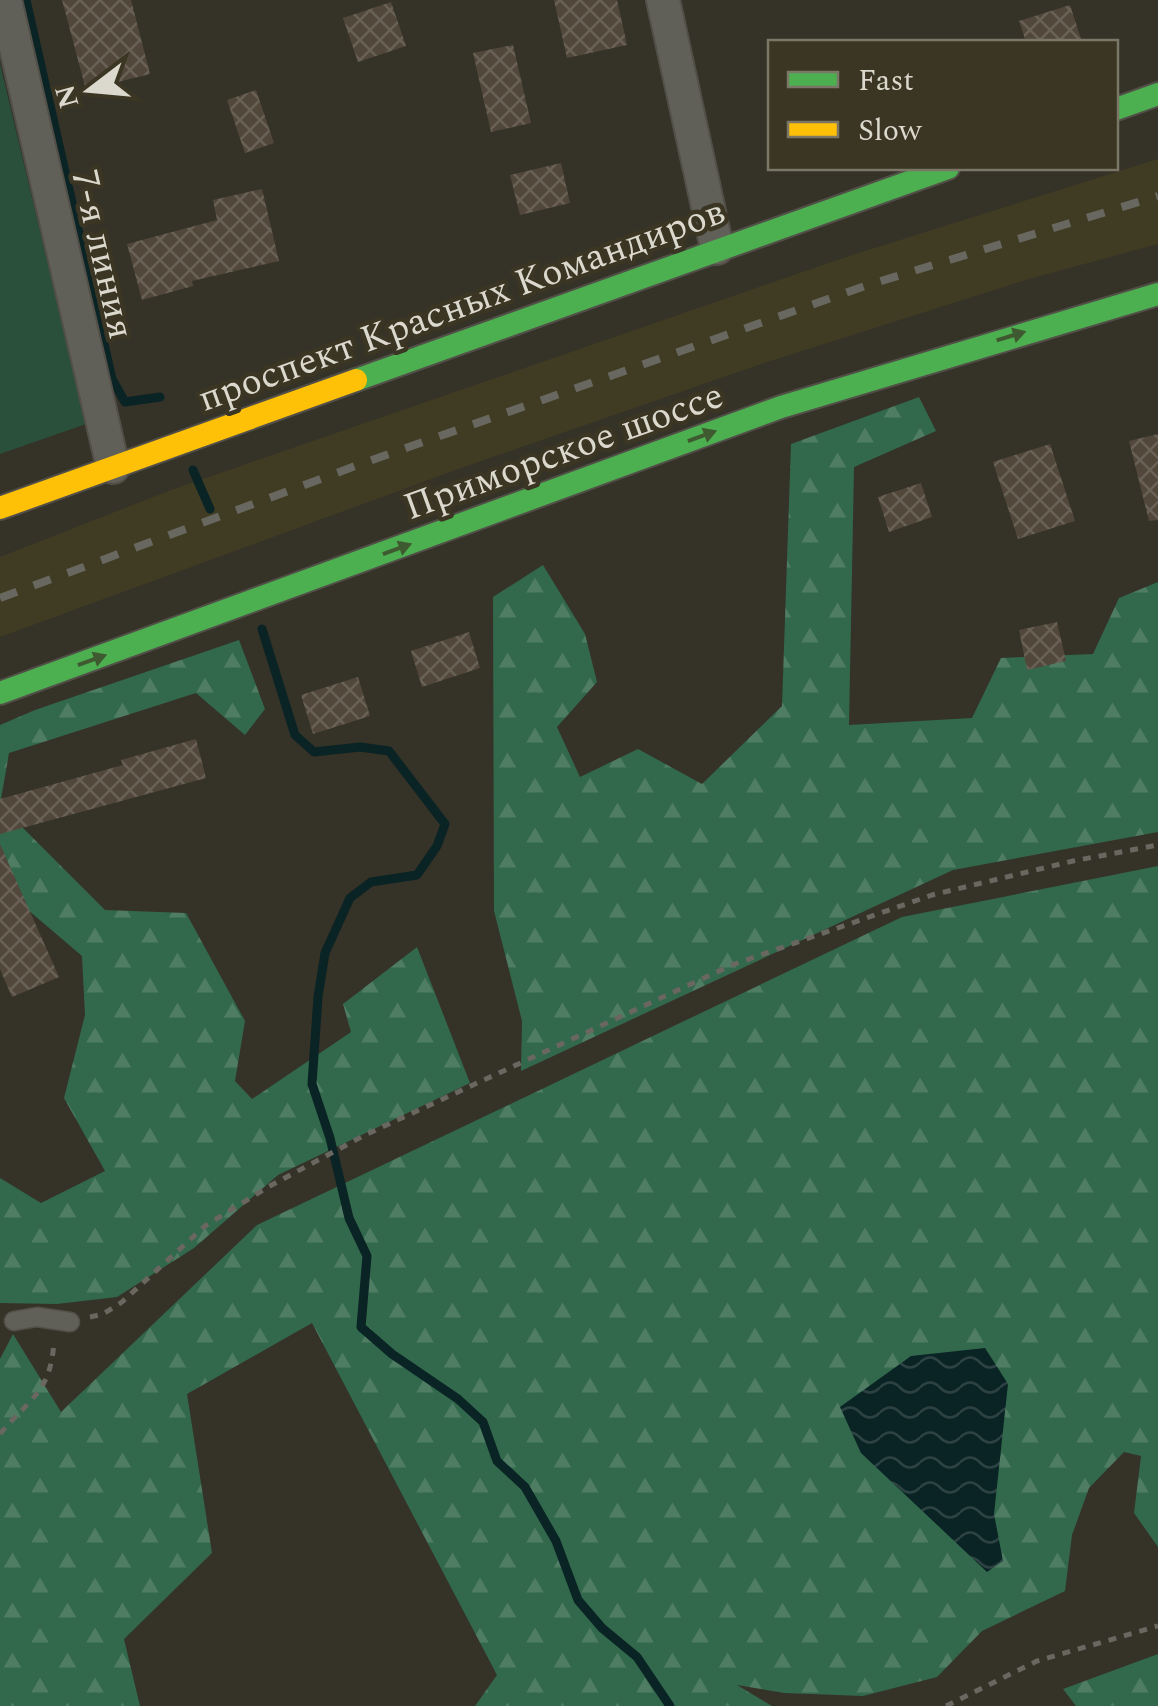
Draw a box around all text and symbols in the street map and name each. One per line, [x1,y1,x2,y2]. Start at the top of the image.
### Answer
north arrow [40,40,140,140]
legend [768,40,1118,170]
text: Fast [858,58,914,104]
text: N [44,80,91,113]
text: Slow [858,108,923,154]
street label: 7-я линия [54,164,150,345]
street label: проспект Красных Командиров [190,183,733,428]
one-way arrow [996,328,1026,343]
street label: Приморское шоссе [396,367,732,537]
one-way arrow [687,428,717,443]
one-way arrow [382,541,412,556]
one-way arrow [77,652,107,667]

